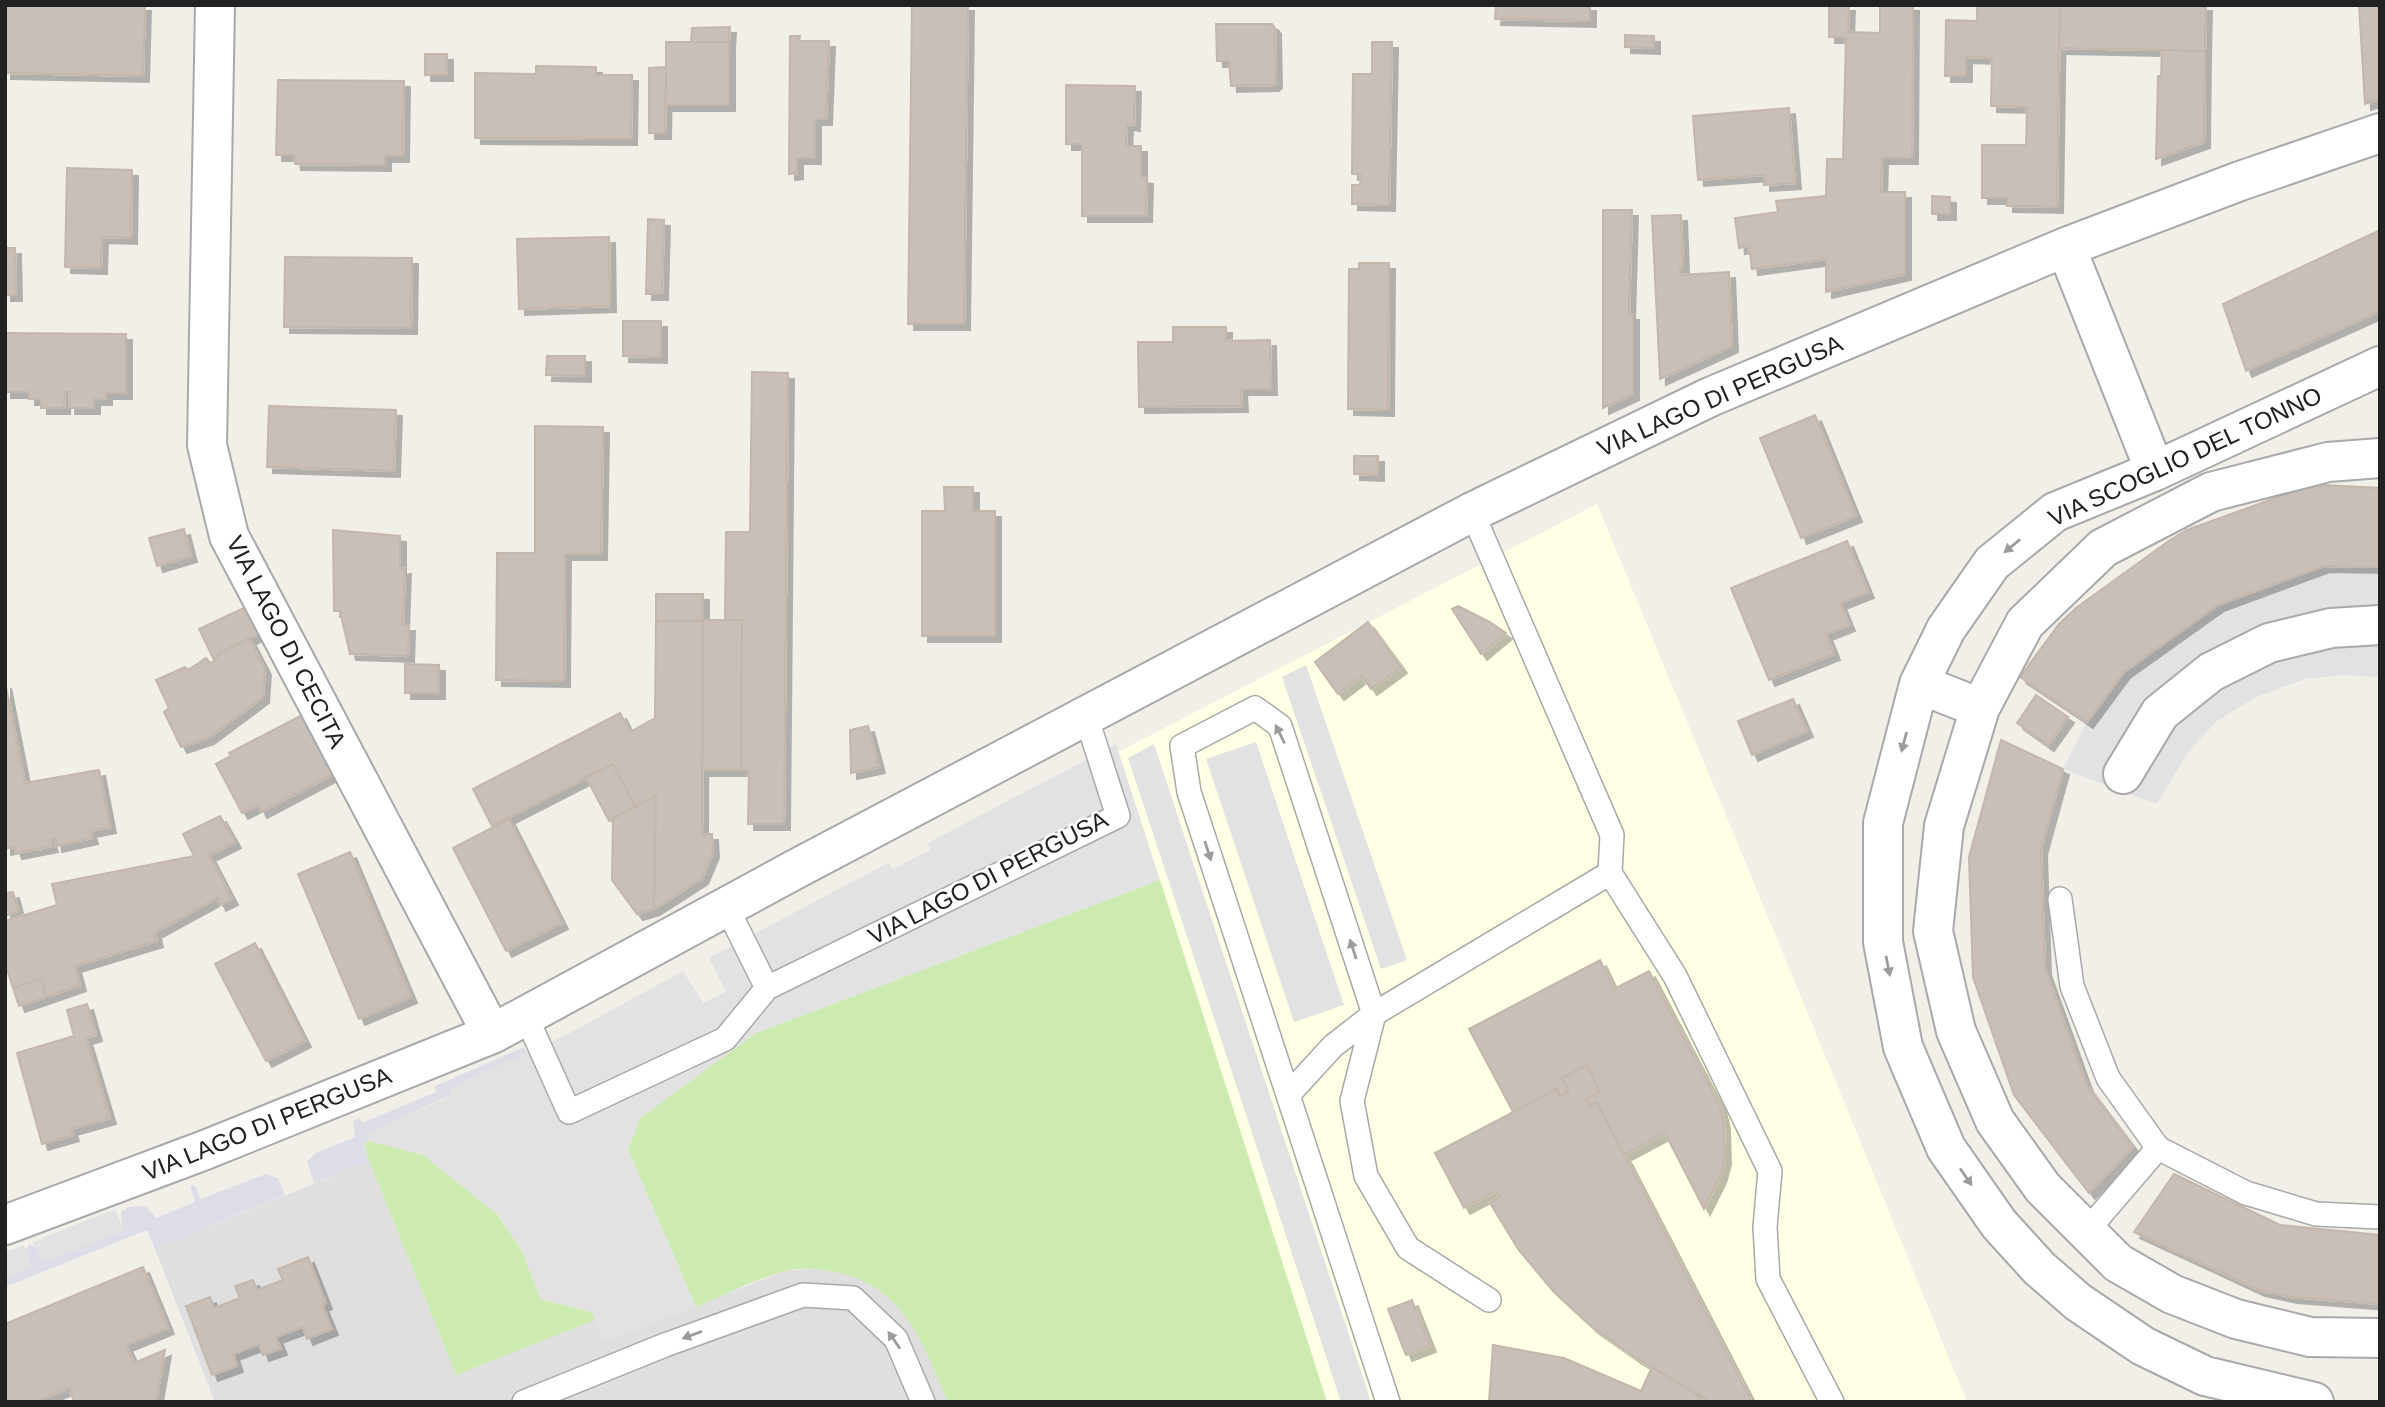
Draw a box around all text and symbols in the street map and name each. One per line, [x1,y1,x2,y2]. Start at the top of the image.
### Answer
street label: VIA LAGO DI PERGUSA [1593,329,1847,462]
street label: VIA SCOGLIO DEL TONNO [2044,381,2326,532]
street label: VIA LAGO DI CECITA [221,531,352,752]
one-way arrow [2003,539,2021,554]
one-way arrow [1275,723,1287,743]
one-way arrow [1898,731,1909,753]
street label: VIA LAGO DI PERGUSA [863,805,1112,950]
one-way arrow [1203,840,1214,861]
one-way arrow [1347,938,1358,959]
one-way arrow [1882,955,1893,977]
street label: VIA LAGO DI PERGUSA [139,1061,395,1186]
one-way arrow [1959,1168,1973,1186]
one-way arrow [682,1330,703,1341]
one-way arrow [887,1331,901,1350]

